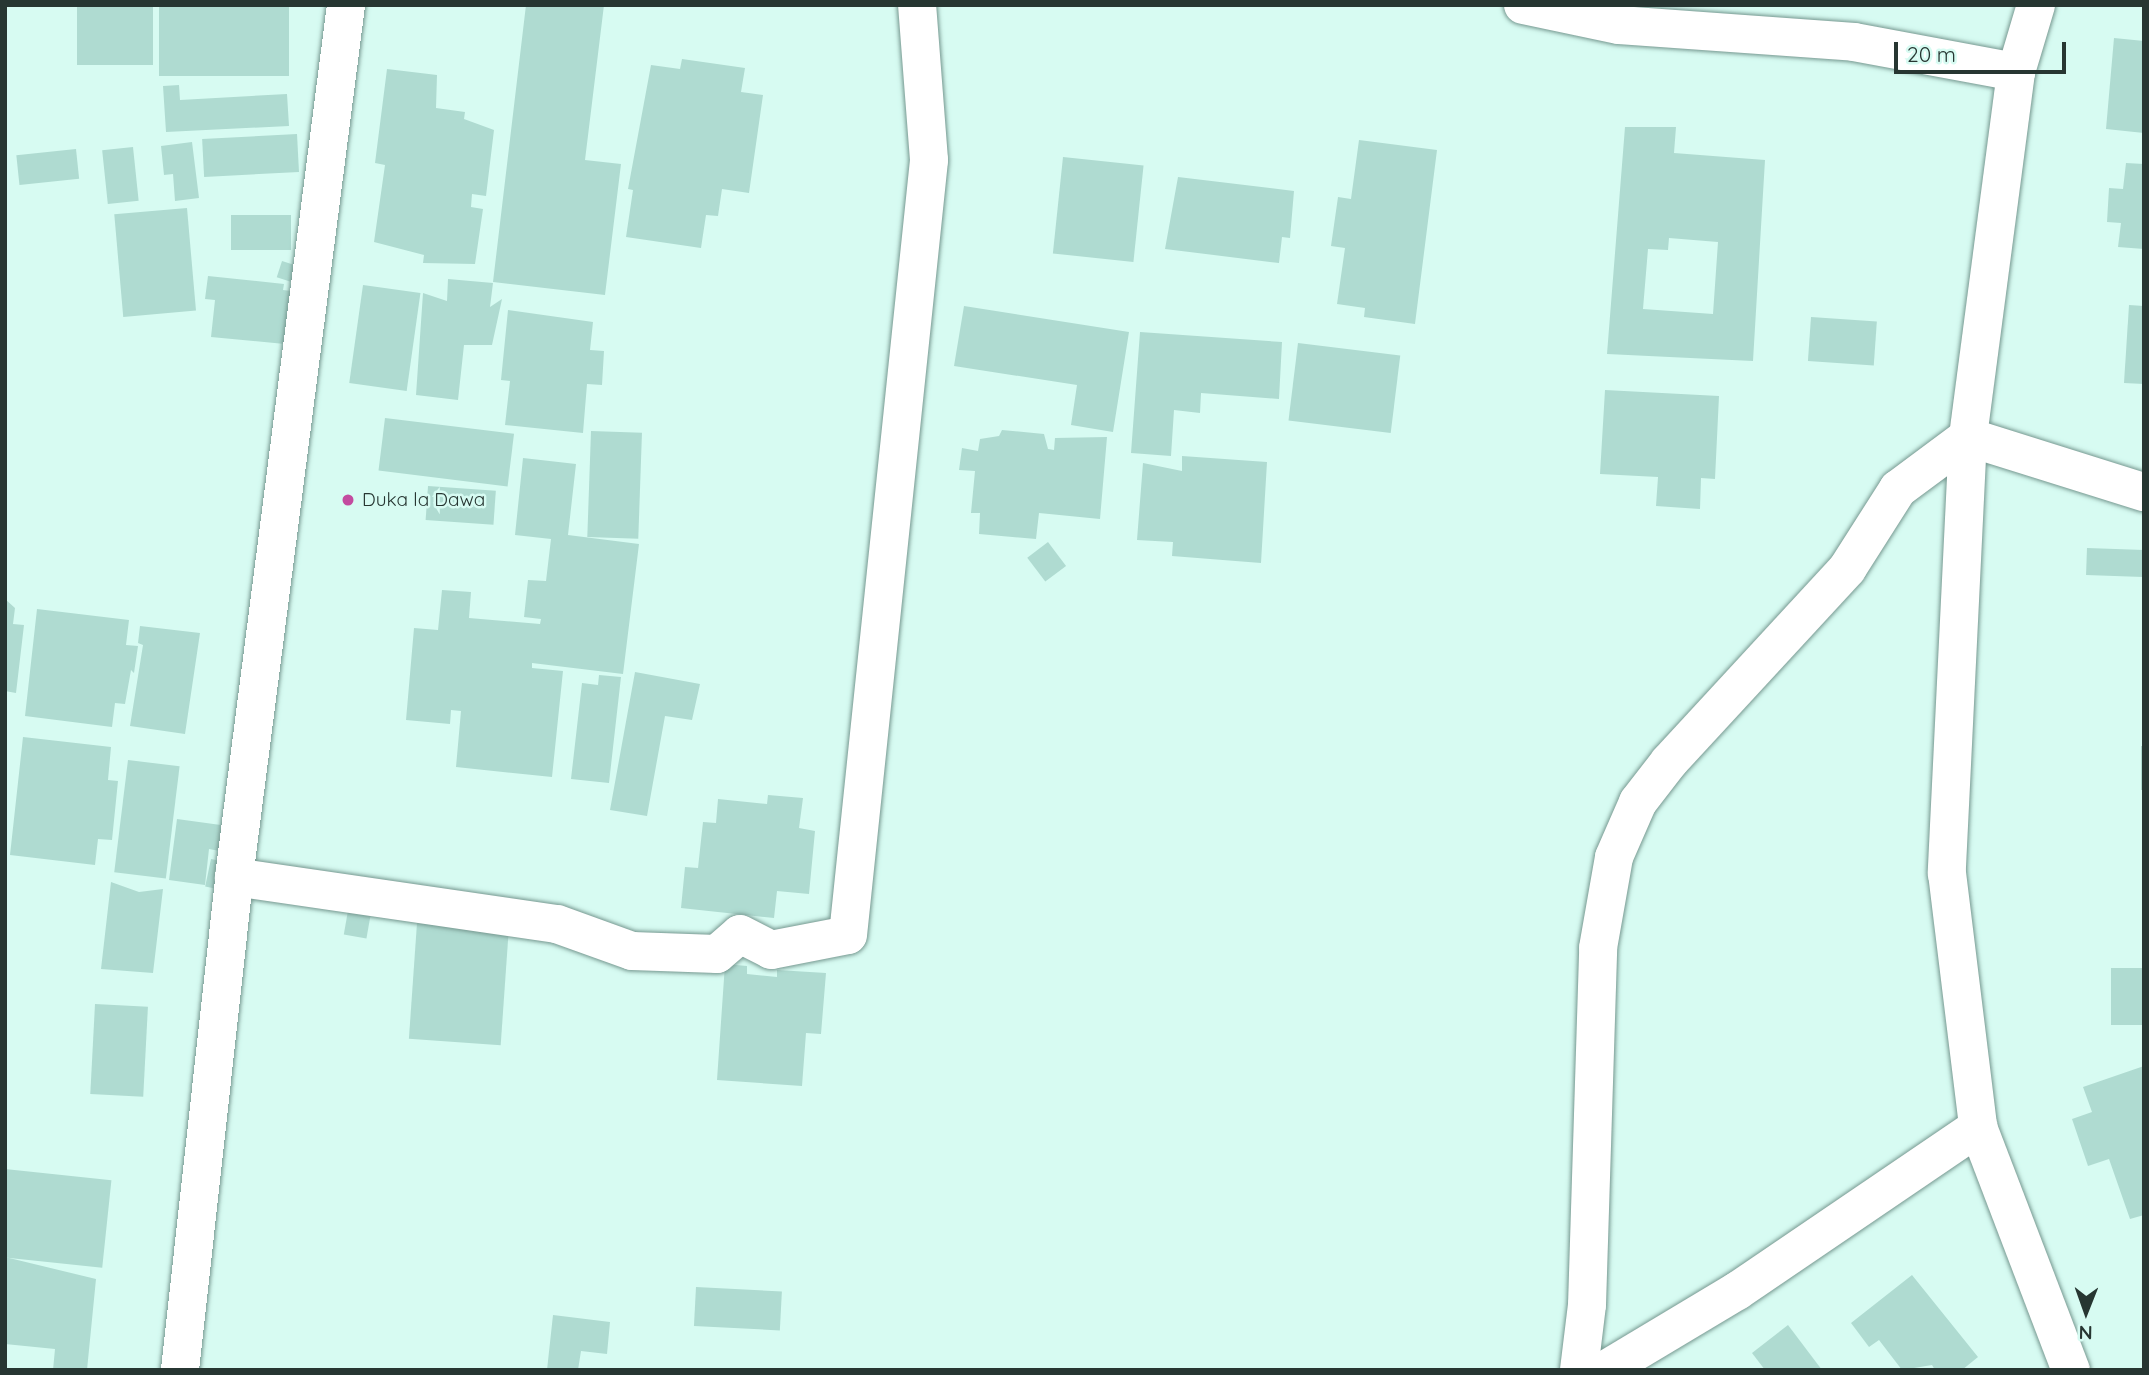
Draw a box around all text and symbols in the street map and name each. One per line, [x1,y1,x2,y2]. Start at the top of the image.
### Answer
scale bar [1897,28,2068,72]
text: 20 m [1907,41,1956,67]
place label: Duka la Dawa [362,489,485,511]
marker: Duka la Dawa [340,492,356,508]
north arrow [2051,1277,2121,1347]
text: N [2078,1321,2093,1345]

